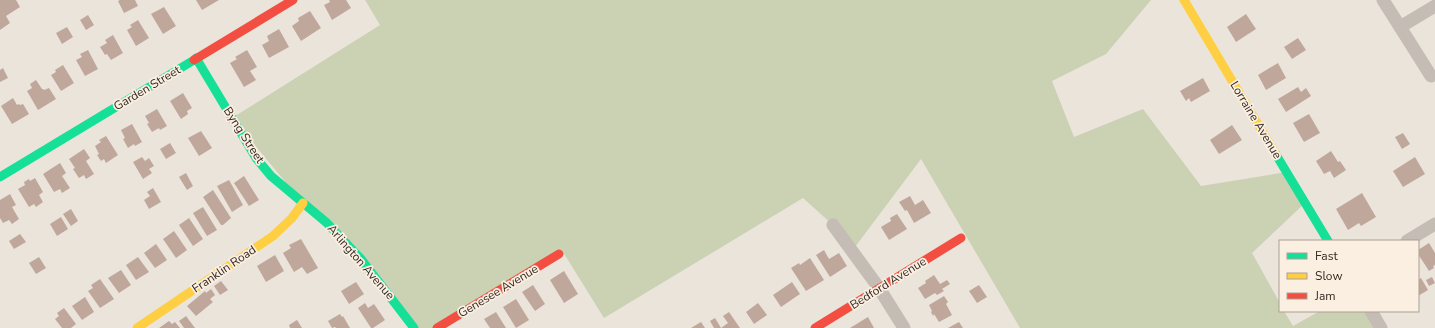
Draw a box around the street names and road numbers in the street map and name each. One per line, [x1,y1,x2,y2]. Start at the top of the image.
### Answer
street label: Garden Street [111,61,184,114]
street label: Lorraine Avenue [1226,78,1286,162]
street label: Byng Street [220,104,269,167]
street label: Arlington Avenue [324,221,398,303]
street label: Franklin Road [189,242,259,296]
street label: Bedford Avenue [847,253,929,313]
street label: Genesee Avenue [455,261,541,321]

